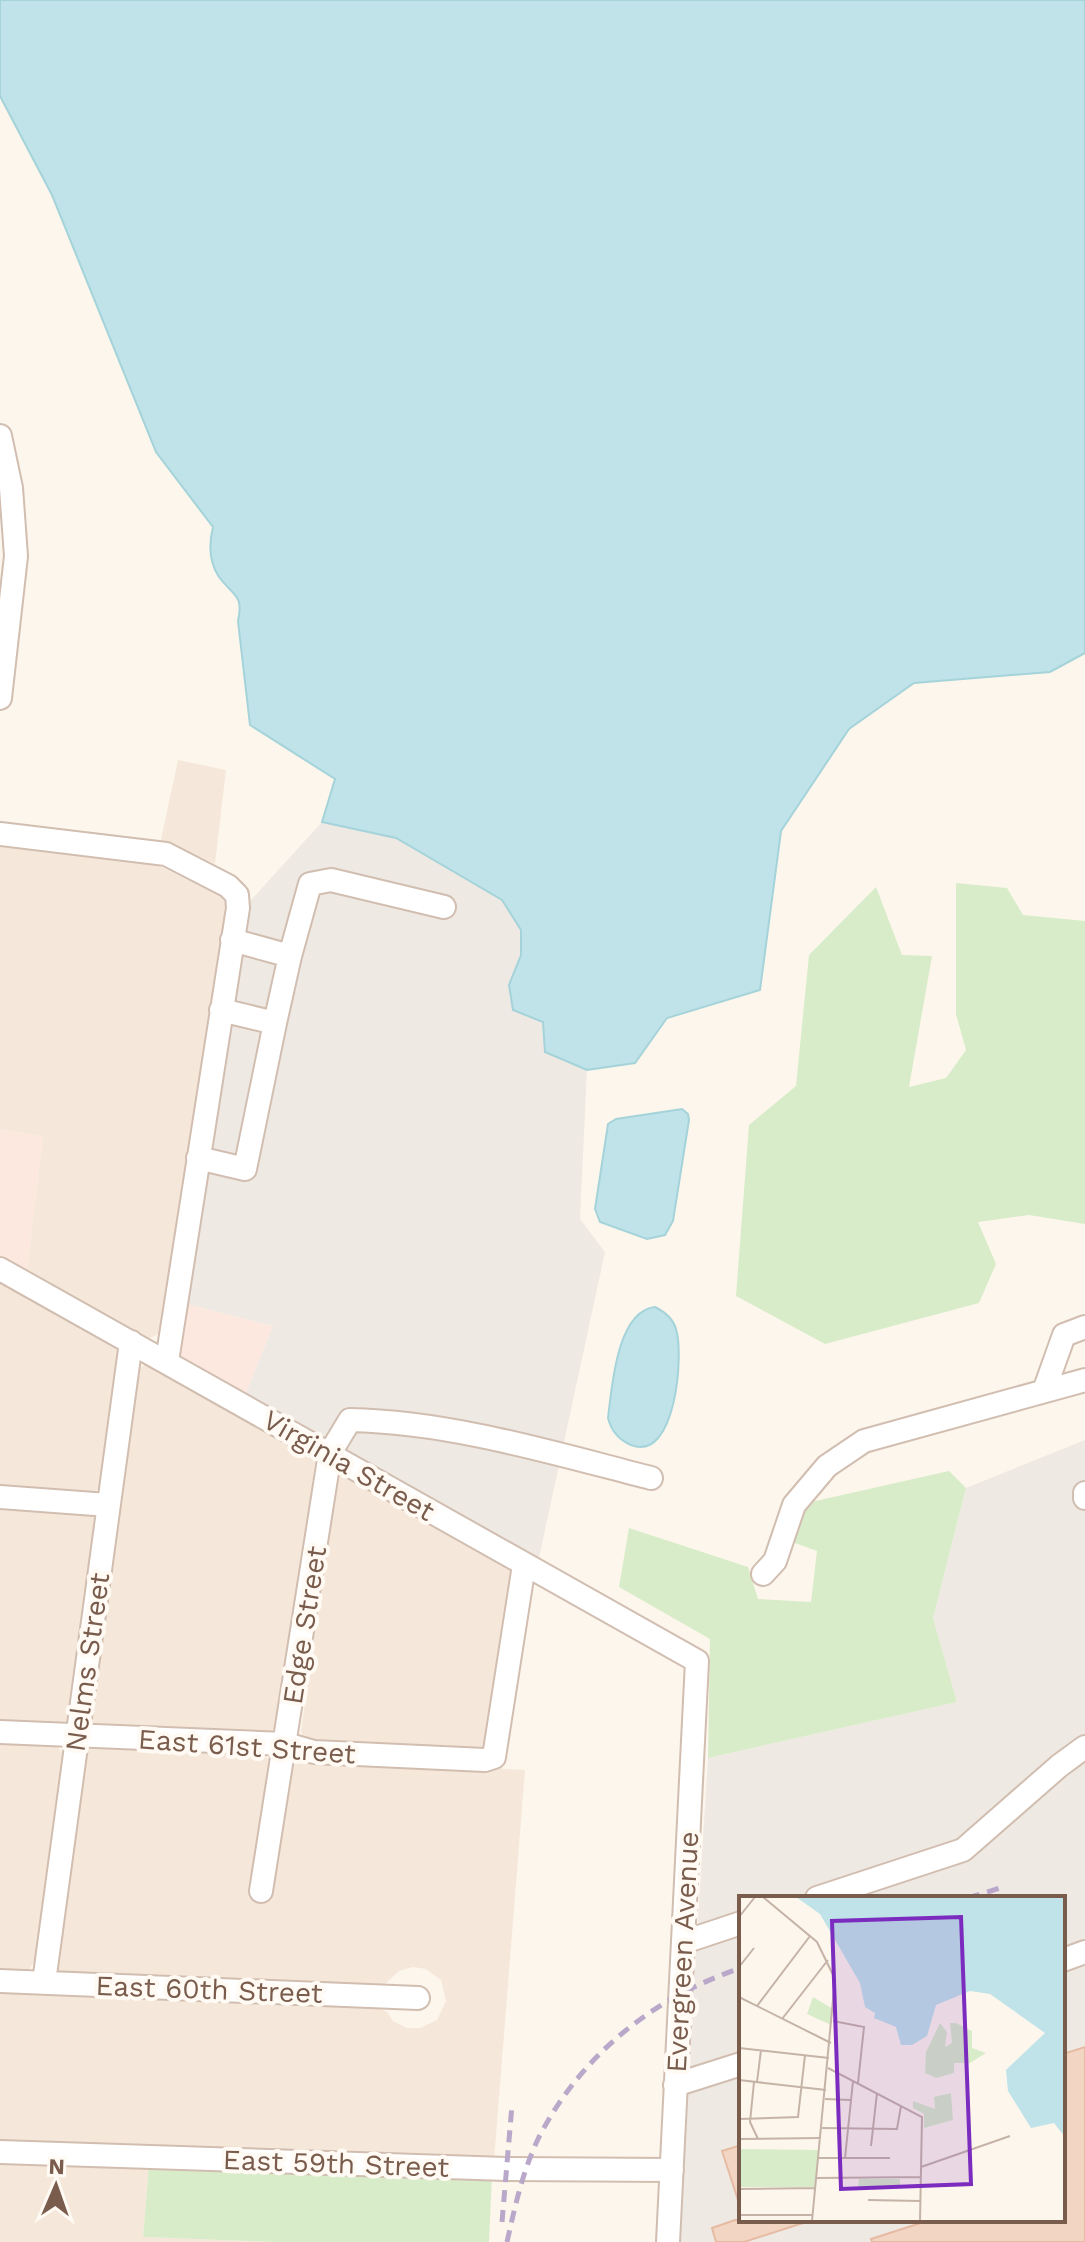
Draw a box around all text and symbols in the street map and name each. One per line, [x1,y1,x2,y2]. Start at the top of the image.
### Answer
street label: Virginia Street [257,1403,441,1528]
street label: Edge Street [276,1543,333,1707]
street label: Nelms Street [59,1570,116,1754]
street label: East 61st Street [137,1722,357,1771]
street label: Evergreen Avenue [660,1831,705,2073]
inset map [739,1896,1065,2222]
street label: East 60th Street [95,1969,323,2010]
street label: East 59th Street [222,2143,450,2184]
north arrow [16,2146,96,2226]
text: N [48,2154,65,2179]

